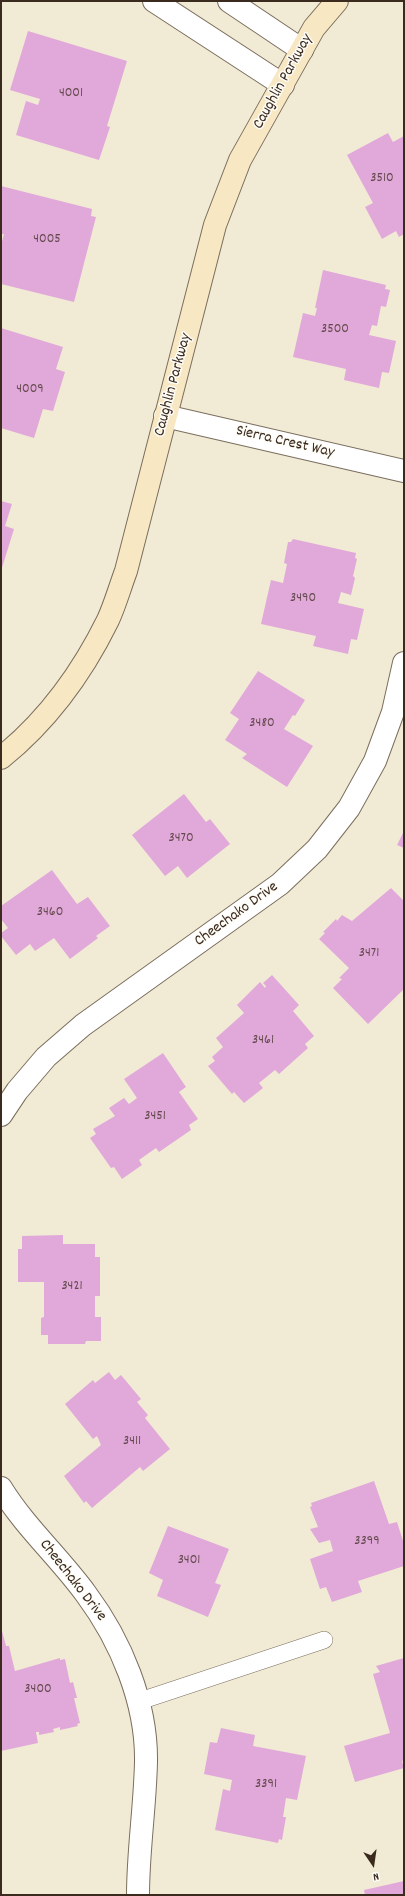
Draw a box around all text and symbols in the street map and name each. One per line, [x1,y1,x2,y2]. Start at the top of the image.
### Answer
street label: Caughlin Parkway [250,31,318,133]
house number: 4001 [59,86,83,102]
house number: 3510 [370,171,394,187]
house number: 4005 [33,232,61,248]
house number: 3500 [321,322,349,338]
street label: Caughlin Parkway [151,331,197,439]
house number: 4009 [16,382,44,398]
street label: Sierra Crest Way [234,422,336,464]
house number: 3490 [290,591,316,607]
house number: 3480 [249,716,275,732]
house number: 3470 [168,831,194,847]
street label: Cheechako Drive [191,878,283,952]
house number: 3460 [37,905,63,921]
house number: 3471 [359,946,379,962]
house number: 3461 [252,1033,274,1049]
house number: 3451 [144,1109,166,1125]
house number: 3421 [61,1279,83,1295]
house number: 3411 [123,1434,141,1450]
house number: 3399 [354,1534,380,1550]
street label: Cheechako Drive [34,1536,110,1626]
house number: 3401 [178,1553,200,1569]
house number: 3400 [24,1682,52,1698]
house number: 3391 [255,1777,277,1793]
north arrow [353,1844,393,1884]
text: N [371,1867,380,1884]

